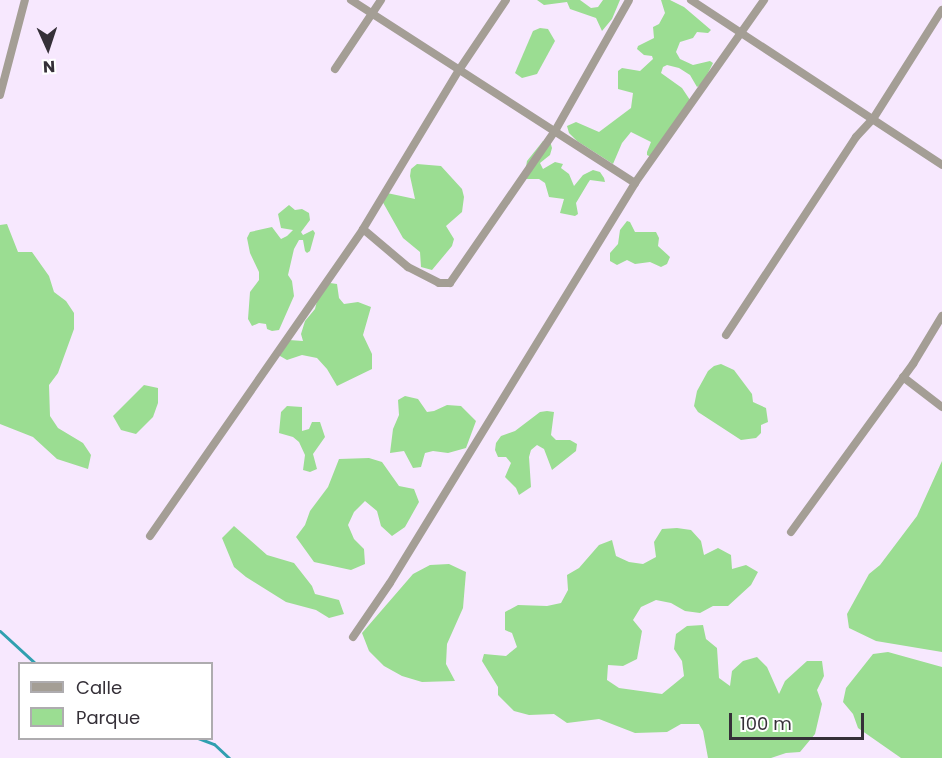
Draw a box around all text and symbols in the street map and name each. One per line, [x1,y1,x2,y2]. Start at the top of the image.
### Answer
north arrow [18,18,78,78]
text: N [42,55,56,78]
legend [18,662,213,740]
text: Calle [76,675,122,700]
scale bar [732,701,867,739]
text: Parque [76,705,140,730]
text: 100 m [740,711,792,736]

